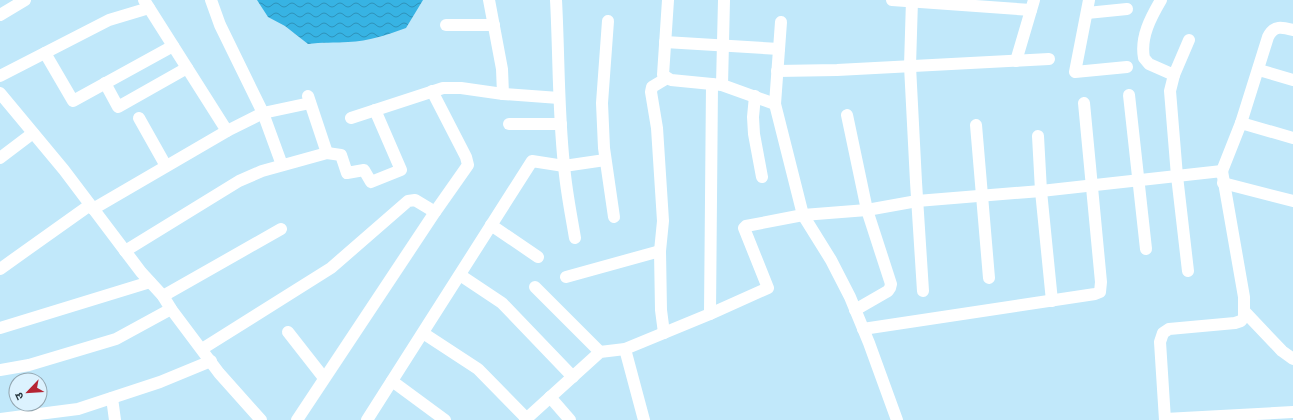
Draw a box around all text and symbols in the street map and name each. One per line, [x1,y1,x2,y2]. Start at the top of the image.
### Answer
north arrow [8,372,48,412]
text: उ [12,390,26,402]

